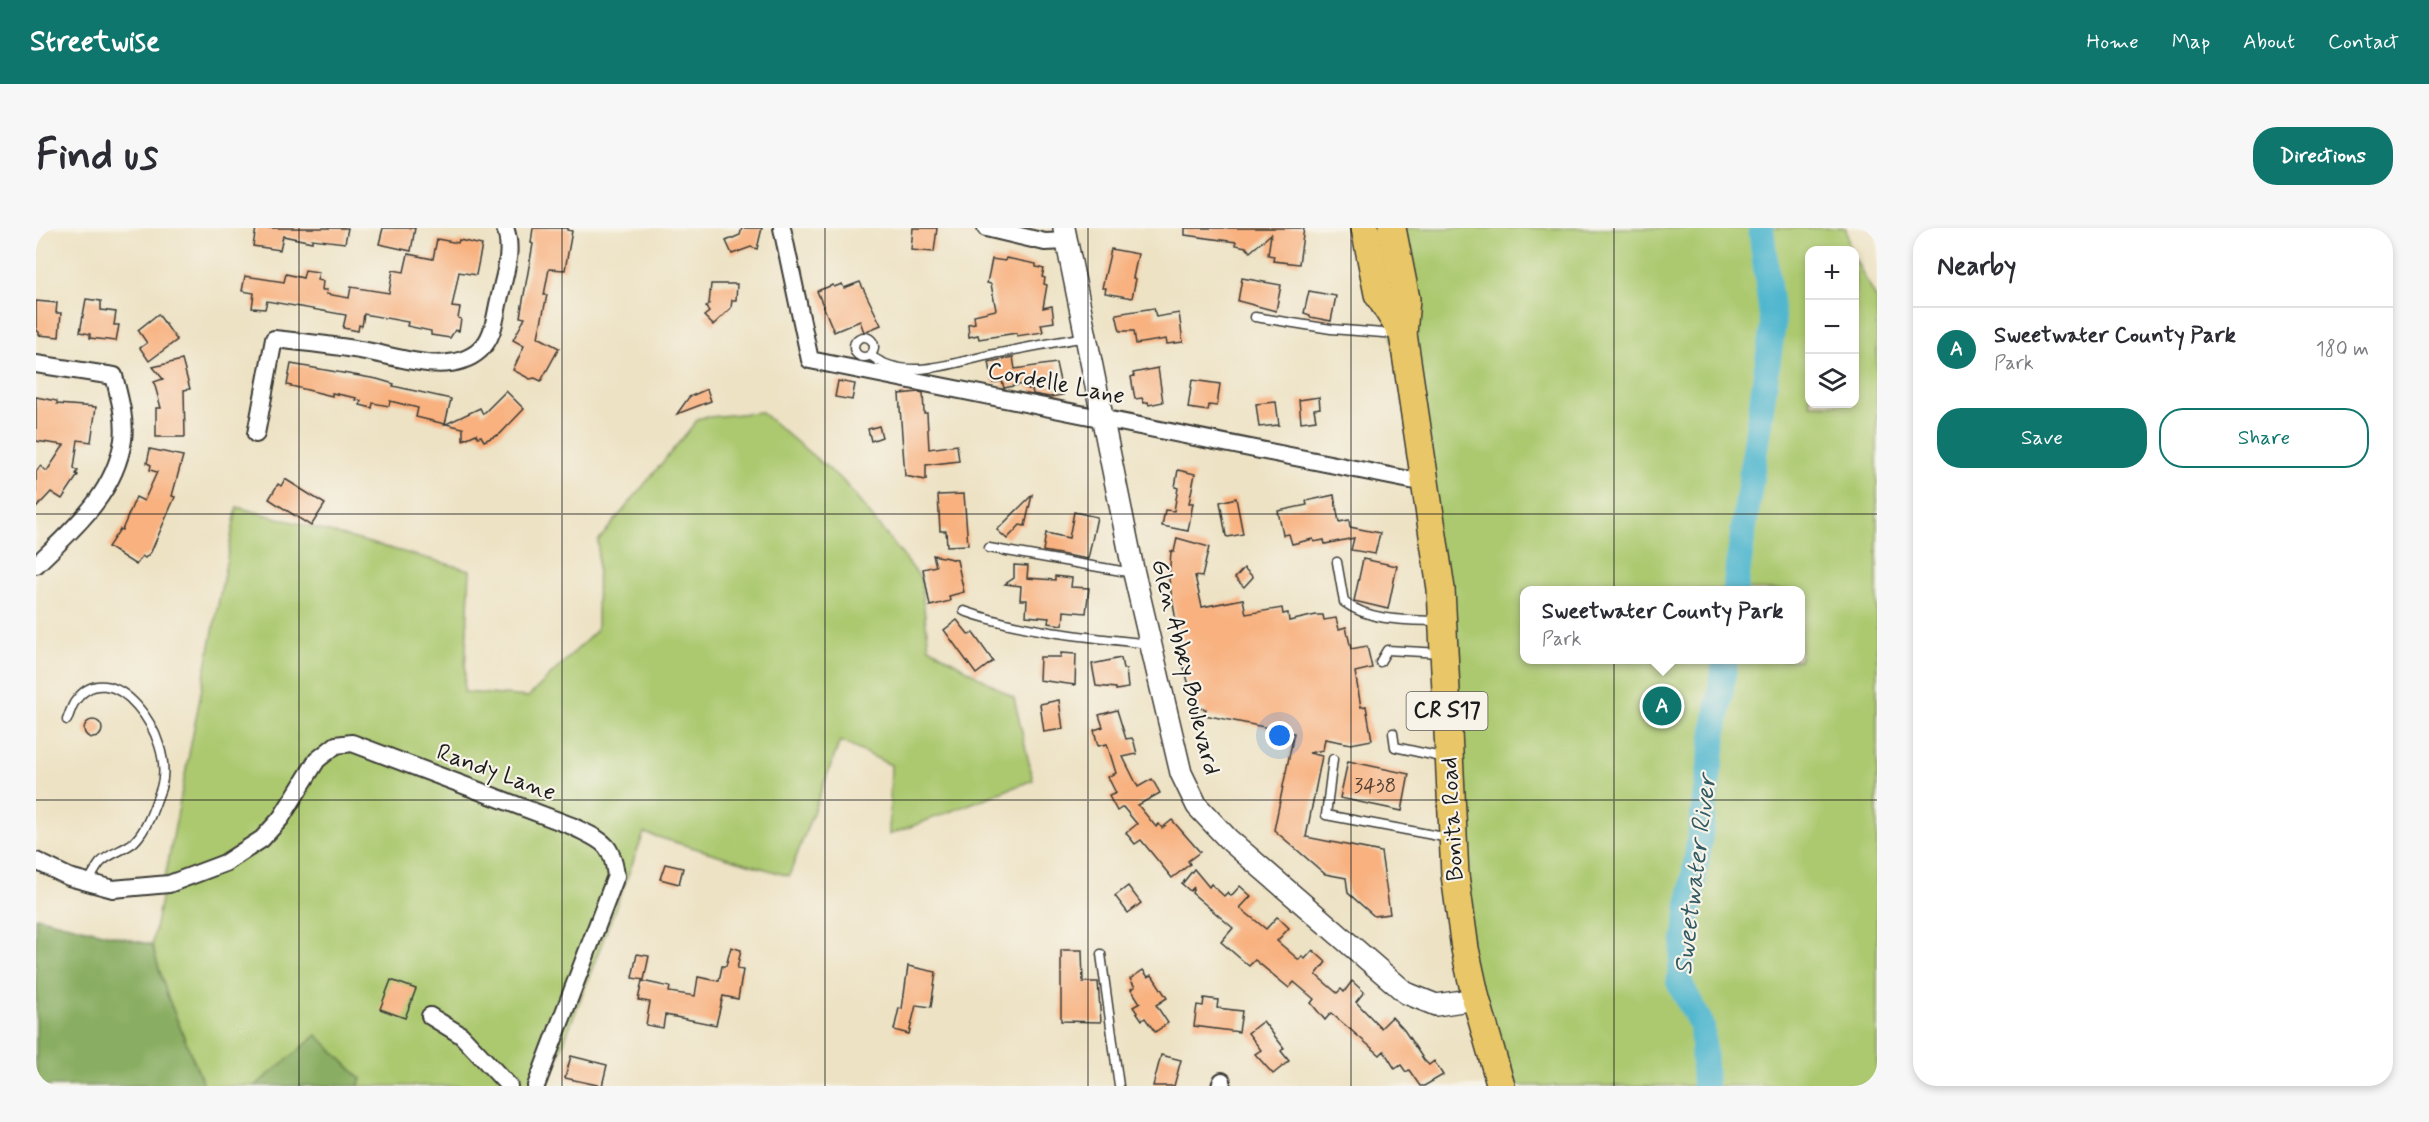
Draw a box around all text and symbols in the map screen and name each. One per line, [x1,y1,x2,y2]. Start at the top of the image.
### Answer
text: Streetwise [30,24,160,61]
text: Home [2087,28,2139,56]
text: Map [2172,28,2210,56]
text: About [2243,28,2295,56]
text: Contact [2328,28,2399,56]
button: Directions [2253,127,2393,185]
text: Find us [36,129,158,184]
map controls [1805,246,1859,408]
button: + [1805,246,1859,300]
text: Nearby [1937,250,2016,284]
button: − [1805,300,1859,354]
text: Sweetwater County Park [1994,322,2236,350]
text: A [1950,336,1963,363]
text: 180 m [2316,336,2369,363]
text: Park [1994,350,2034,377]
button: layers [1805,354,1859,408]
street label: Cordelle Lane [985,355,1127,413]
button: Save [1937,408,2147,468]
button: Share [2159,408,2369,468]
street label: Glen Abbey Boulevard [1143,556,1227,778]
popup [1520,586,1805,664]
text: Sweetwater County Park [1542,598,1783,626]
text: Park [1542,626,1581,653]
pin: A [1642,684,1682,728]
road number: CR S17 [1406,692,1488,730]
your location [1265,721,1294,750]
street label: Randy Lane [432,737,560,809]
street label: Bonita Road [1434,756,1472,882]
water label: Sweetwater River [1667,770,1726,977]
house number: 3438 [1354,772,1396,800]

